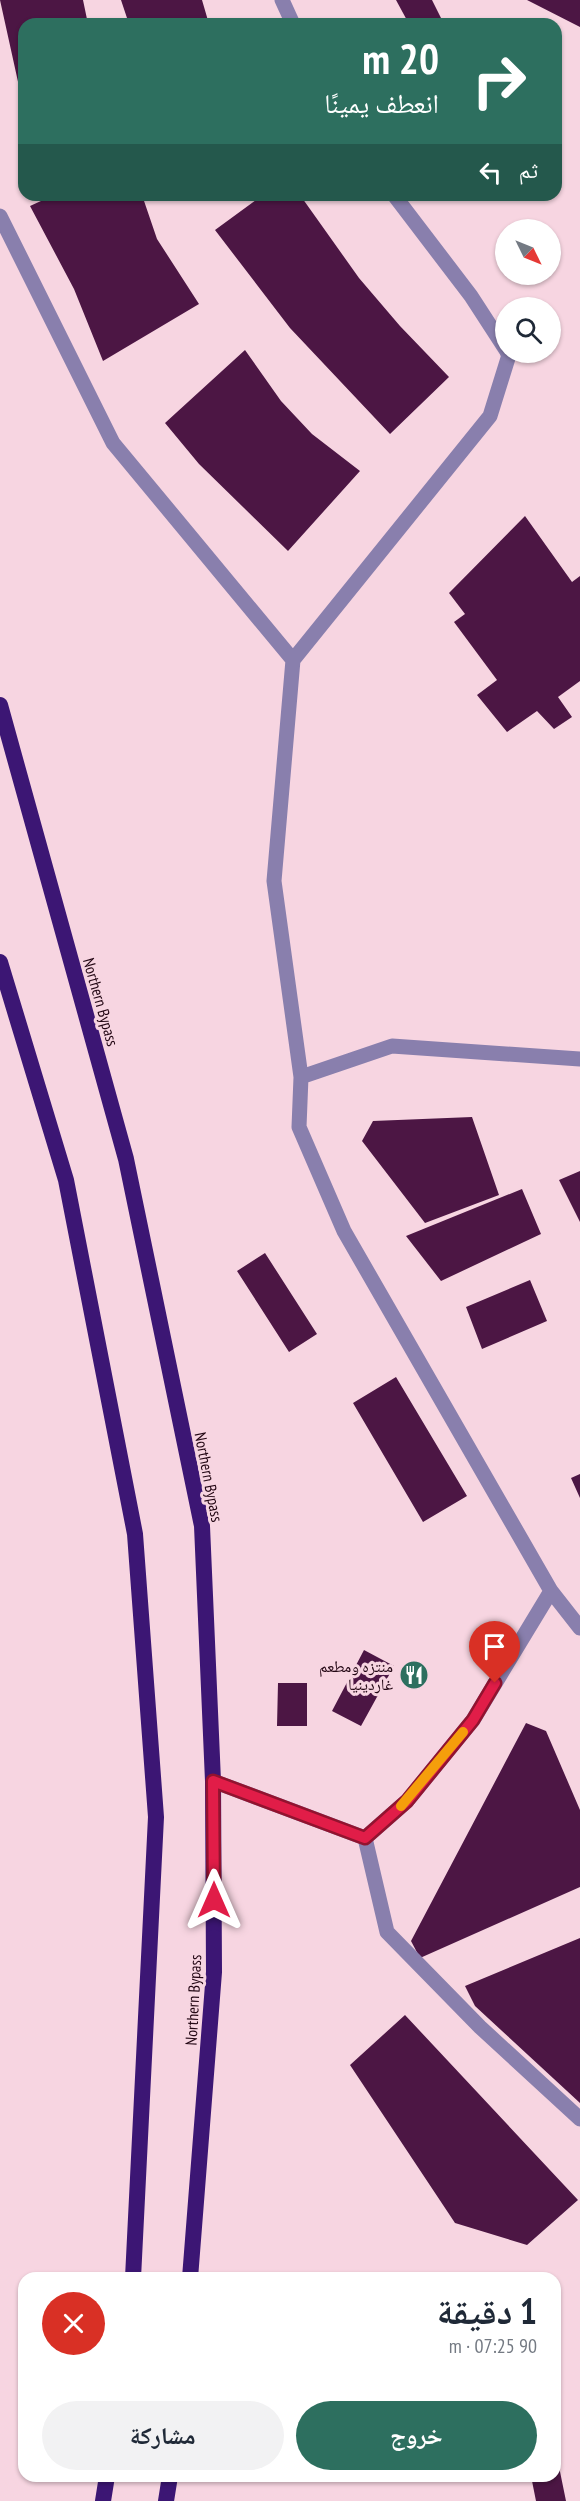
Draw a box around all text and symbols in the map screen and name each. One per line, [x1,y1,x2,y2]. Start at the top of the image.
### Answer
text: 20 m [362,31,439,86]
icon: right [460,42,538,120]
text: انعطف يمينًا [324,86,439,120]
icon: left [474,156,507,189]
text: ثم [519,156,538,184]
north arrow [495,219,561,285]
map controls [495,219,561,363]
button: search [495,297,561,363]
street label: Northern Bypass [79,956,123,1048]
street label: Northern Bypass [191,1430,227,1524]
pin [469,1621,520,1683]
icon: arrive [478,1630,511,1663]
place label: منتزه ومطعم غاردينيا [319,1656,393,1694]
restaurant icon: منتزه ومطعم غاردينيا [398,1659,430,1691]
position arrow [182,1868,246,1932]
street label: Northern Bypass [181,1954,205,2046]
text: 1 دقيقة [437,2287,537,2334]
button: close [42,2292,105,2355]
text: 90 m · 07:25 [449,2333,537,2359]
button: مشاركة [42,2401,284,2470]
button: خروج [296,2401,537,2470]

